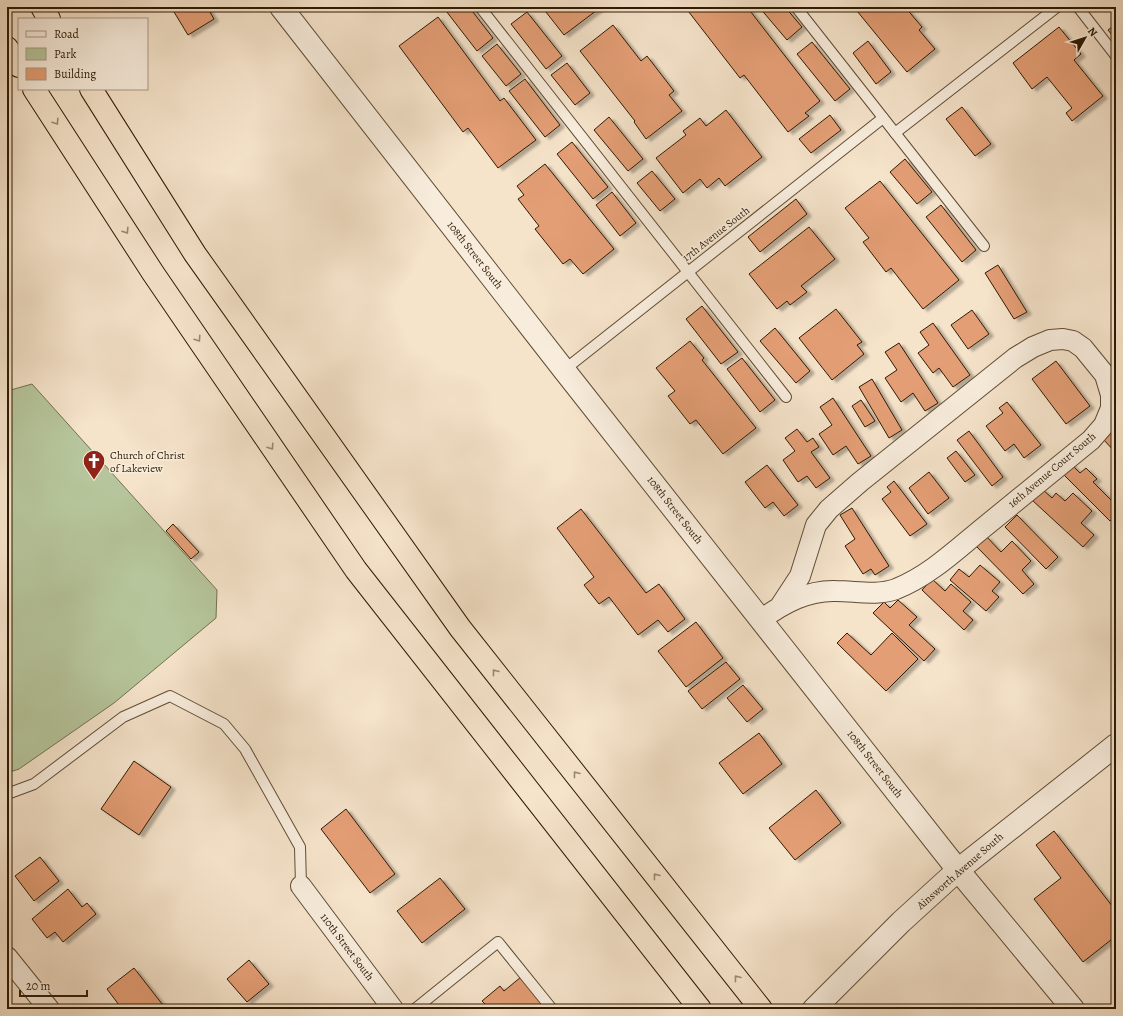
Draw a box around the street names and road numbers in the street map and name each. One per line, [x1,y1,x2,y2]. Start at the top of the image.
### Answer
street label: 17th Avenue South [679,203,753,265]
street label: 108th Street South [444,218,506,292]
street label: 16th Avenue Court South [1005,429,1099,511]
street label: 108th Street South [644,473,706,547]
street label: 108th Street South [844,727,906,801]
street label: Ainsworth Avenue South [913,829,1007,913]
street label: 110th Street South [317,910,377,984]

